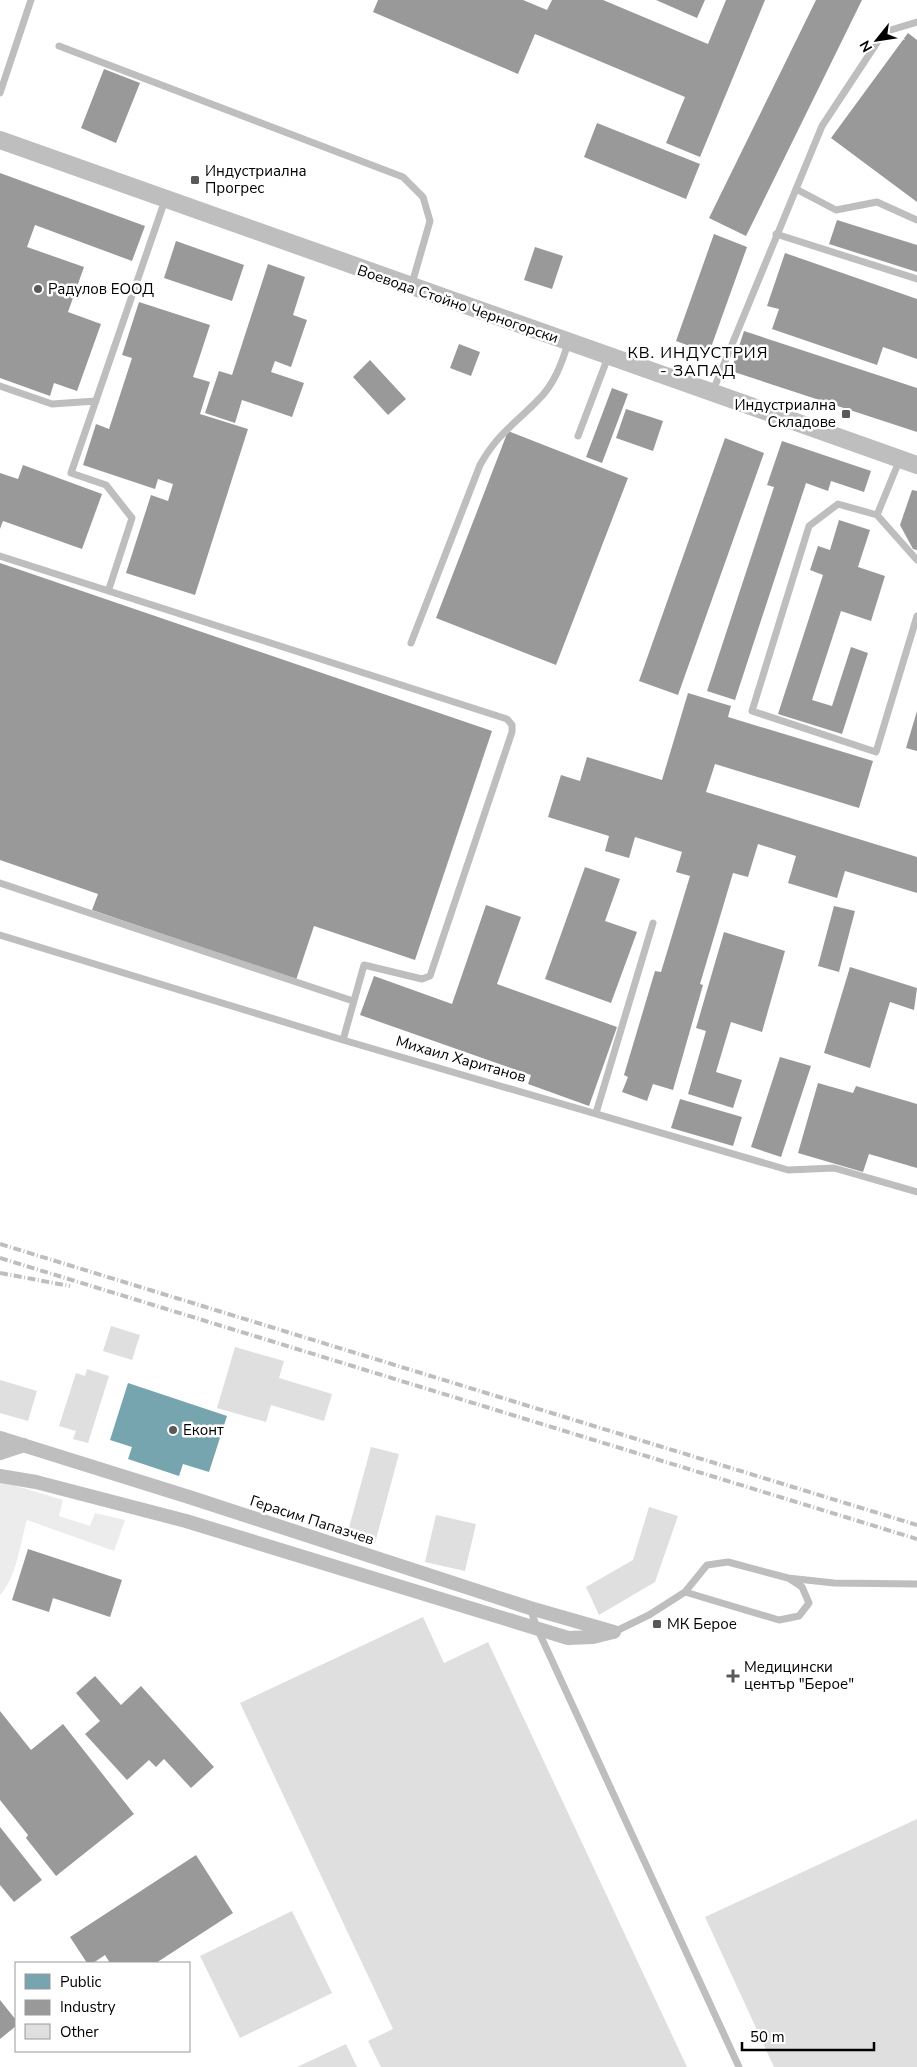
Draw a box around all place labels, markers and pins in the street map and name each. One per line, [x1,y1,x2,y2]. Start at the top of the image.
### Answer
place label: Индустриална Прогрес [205,161,307,198]
marker: Индустриална Прогрес [189,174,201,186]
place label: Радулов ЕООД [48,279,154,299]
marker: Радулов ЕООД [32,283,44,295]
place label: Индустриална Складове [734,395,836,432]
marker: Индустриална Складове [840,408,852,420]
place label: Еконт [183,1420,224,1440]
marker: Еконт [167,1424,179,1436]
place label: МК Берое [667,1614,737,1634]
marker: МК Берое [651,1618,663,1630]
place label: Медицински център "Берое" [744,1657,854,1694]
marker: Медицински център "Берое" [726,1669,740,1683]

